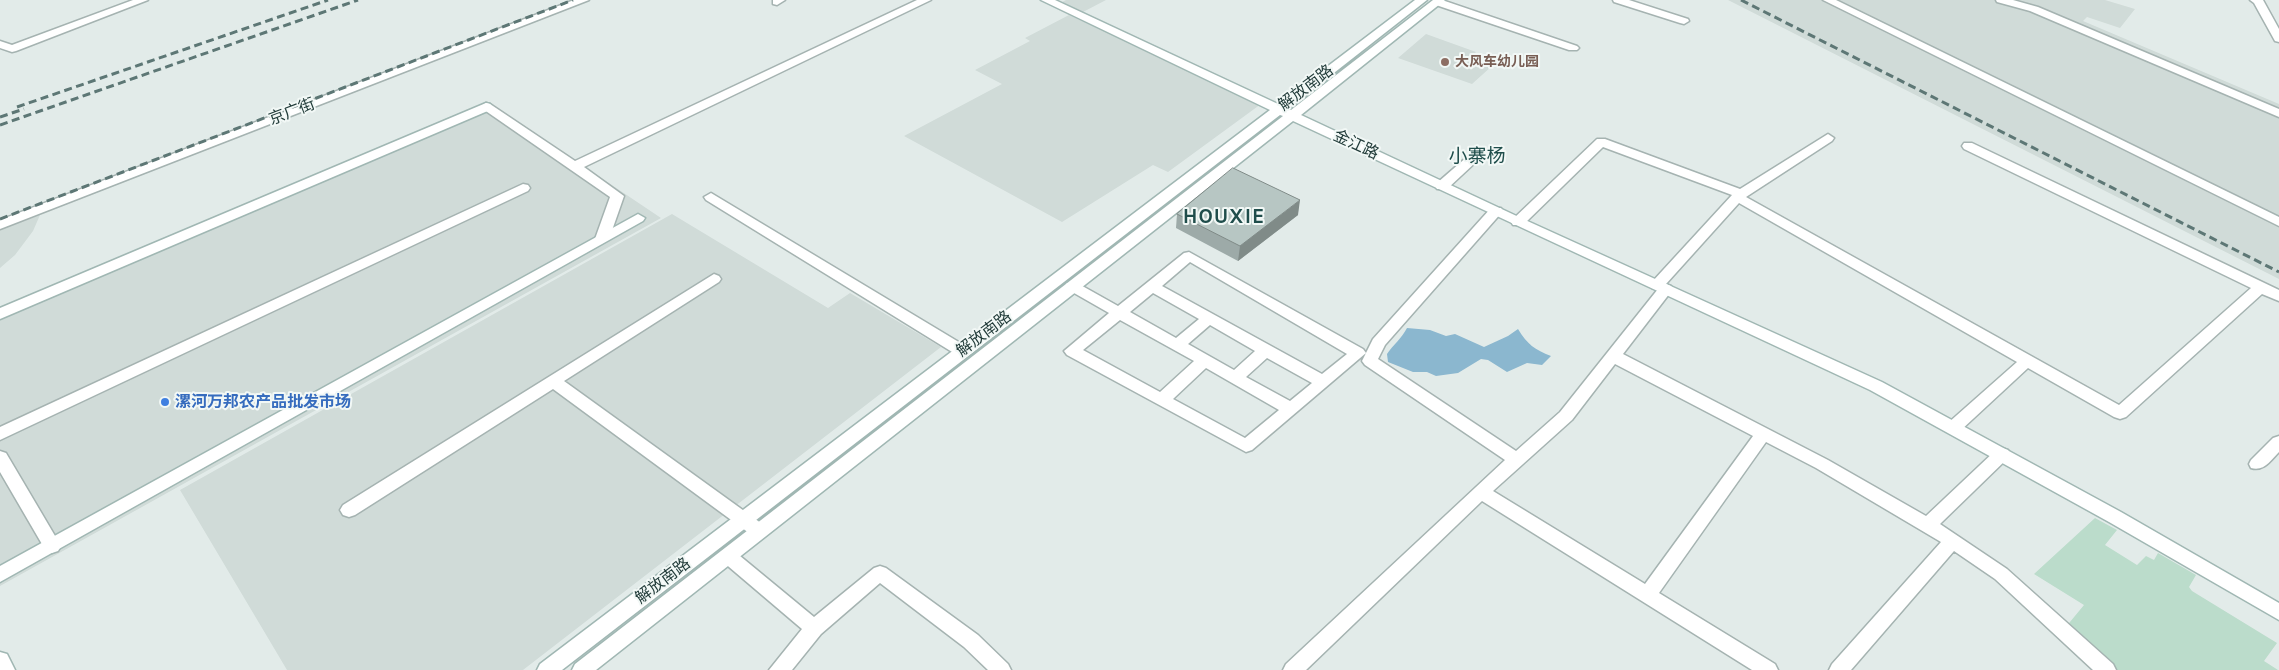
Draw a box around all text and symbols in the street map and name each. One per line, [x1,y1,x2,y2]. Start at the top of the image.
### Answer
place label: 大风车幼儿园 [1455,54,1539,70]
marker: 大风车幼儿园 [1439,56,1451,68]
street label: 解放南路 [1275,61,1337,115]
street label: 京广街 [266,94,318,130]
street label: 金江路 [1330,126,1382,164]
district label: 小寨杨 [1449,146,1505,168]
district label: HOUXIE [1182,204,1266,230]
street label: 解放南路 [953,307,1015,361]
place label: 漯河万邦农产品批发市场 [175,392,351,412]
marker: 漯河万邦农产品批发市场 [159,396,171,408]
street label: 解放南路 [632,554,694,608]

